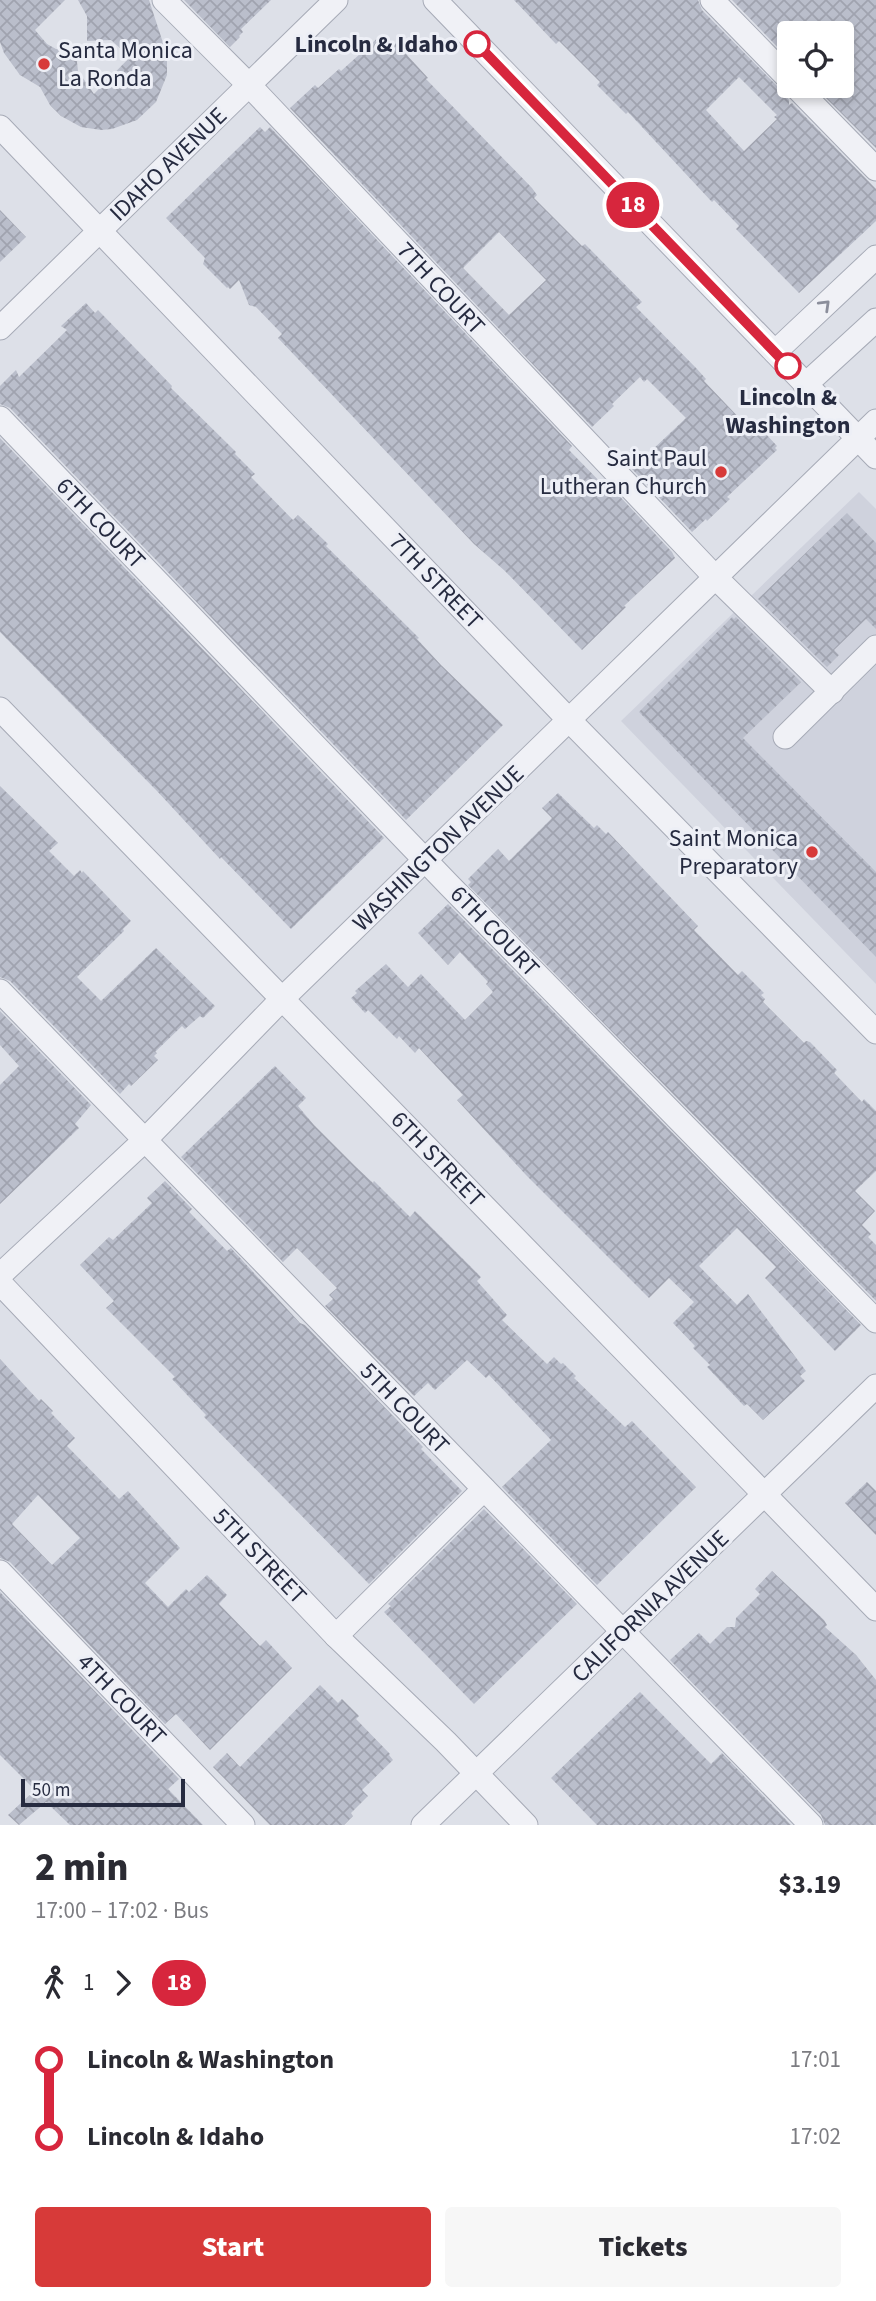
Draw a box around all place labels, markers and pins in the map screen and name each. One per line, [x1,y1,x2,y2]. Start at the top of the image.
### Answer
place label: Lincoln & Idaho [294,27,458,62]
marker: Lincoln & Idaho [464,31,490,57]
place label: Santa Monica La Ronda [58,33,193,96]
marker: Santa Monica La Ronda [36,56,52,72]
marker: Lincoln & Washington [775,353,801,379]
place label: Lincoln & Washington [725,380,851,443]
place label: Saint Paul Lutheran Church [540,441,707,504]
marker: Saint Paul Lutheran Church [713,464,729,480]
place label: Saint Monica Preparatory [669,821,798,884]
marker: Saint Monica Preparatory [804,844,820,860]

